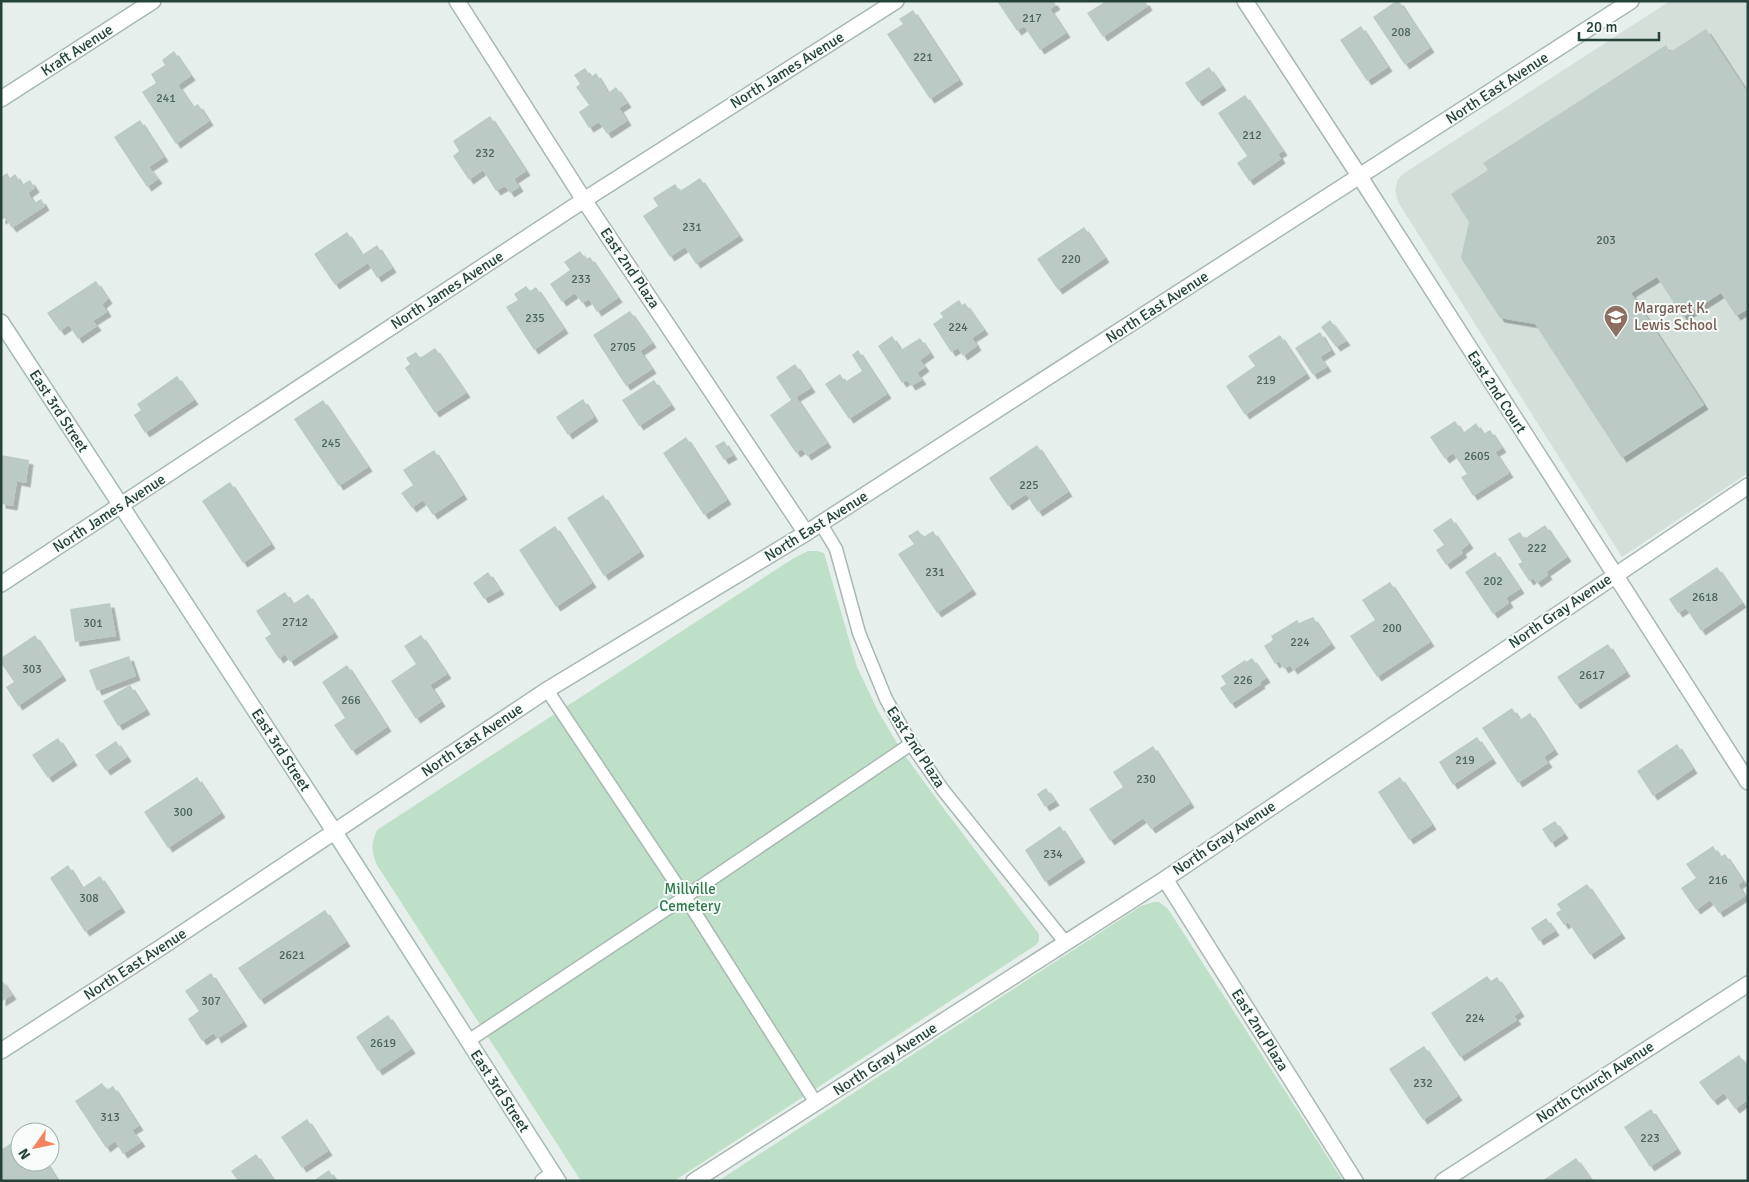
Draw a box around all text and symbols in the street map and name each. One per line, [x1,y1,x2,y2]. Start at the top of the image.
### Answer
scale bar [1579,10,1659,42]
house number: 217 [1022,11,1042,26]
text: 20 m [1586,18,1617,36]
street label: Kraft Avenue [38,20,116,80]
house number: 208 [1391,25,1411,40]
street label: North James Avenue [727,28,847,112]
street label: North East Avenue [1442,48,1552,128]
house number: 221 [913,50,933,65]
house number: 241 [156,91,176,106]
house number: 212 [1242,128,1262,143]
house number: 232 [475,146,495,161]
house number: 231 [682,220,702,235]
street label: East 2nd Plaza [596,224,664,312]
house number: 203 [1596,233,1616,248]
street label: North James Avenue [387,247,507,333]
house number: 220 [1061,252,1081,267]
street label: North East Avenue [1102,267,1212,347]
house number: 233 [571,272,591,287]
place label: Margaret K. Lewis School [1634,299,1717,334]
school or university icon: Margaret K. Lewis School [1603,304,1629,338]
house number: 235 [525,311,545,326]
house number: 224 [948,320,968,335]
house number: 2705 [610,340,636,355]
street label: East 2nd Court [1464,347,1530,437]
street label: East 3rd Street [26,366,92,456]
house number: 219 [1256,373,1276,388]
house number: 245 [321,436,341,451]
house number: 2605 [1464,449,1490,464]
street label: North James Avenue [49,470,169,556]
house number: 225 [1019,478,1039,493]
street label: North East Avenue [761,487,871,565]
house number: 222 [1527,541,1547,556]
house number: 231 [925,565,945,580]
street label: North Gray Avenue [1505,570,1615,652]
house number: 202 [1483,574,1503,589]
house number: 2618 [1692,590,1718,605]
house number: 2712 [282,615,308,630]
house number: 301 [83,616,103,631]
house number: 200 [1382,621,1402,636]
house number: 224 [1290,635,1310,650]
house number: 303 [22,662,42,677]
house number: 2617 [1579,668,1605,683]
house number: 226 [1233,673,1253,688]
house number: 266 [341,693,361,708]
street label: North East Avenue [418,699,526,781]
street label: East 2nd Plaza [883,703,949,791]
street label: East 3rd Street [248,705,314,795]
house number: 219 [1455,753,1475,768]
house number: 230 [1136,772,1156,787]
street label: North Gray Avenue [1169,797,1279,879]
house number: 300 [173,805,193,820]
house number: 234 [1043,847,1063,862]
house number: 216 [1708,873,1728,888]
park label: Millville Cemetery [659,880,721,915]
house number: 308 [79,891,99,906]
street label: North East Avenue [80,924,190,1004]
house number: 2621 [279,948,305,963]
street label: East 2nd Plaza [1228,986,1292,1074]
house number: 307 [201,994,221,1009]
house number: 224 [1465,1011,1485,1026]
street label: North Gray Avenue [830,1019,940,1099]
house number: 2619 [370,1036,396,1051]
street label: North Church Avenue [1533,1037,1657,1127]
street label: East 3rd Street [467,1046,533,1136]
house number: 232 [1413,1076,1433,1091]
house number: 313 [100,1110,120,1125]
north arrow [10,1122,60,1172]
house number: 223 [1640,1131,1660,1146]
text: N [15,1145,34,1163]

